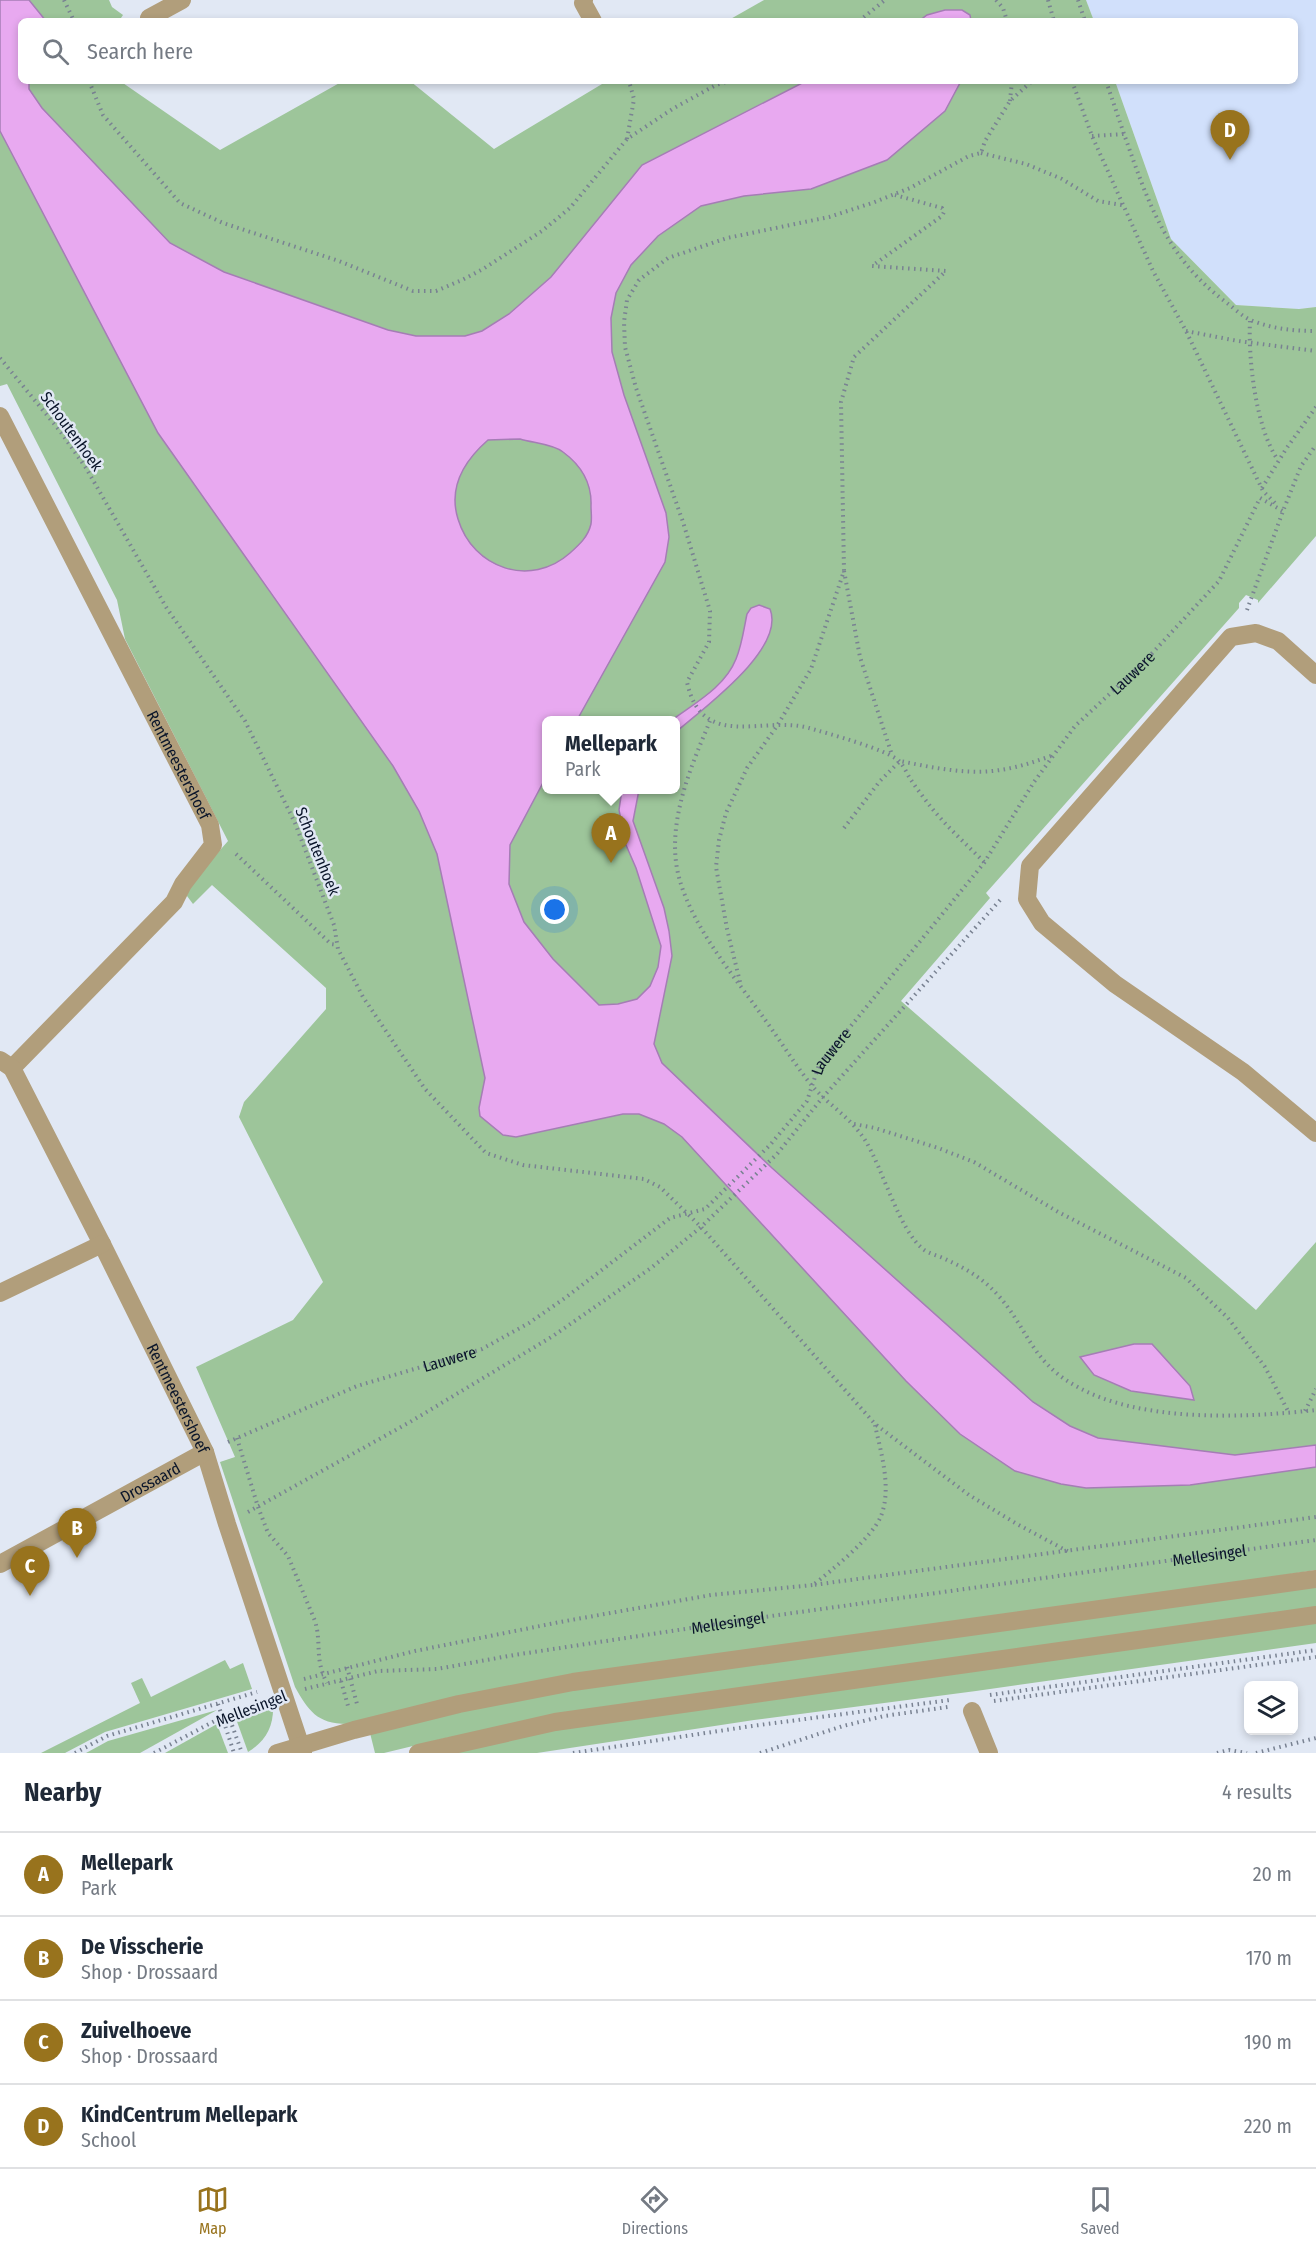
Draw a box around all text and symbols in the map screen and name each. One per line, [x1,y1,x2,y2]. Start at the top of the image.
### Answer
search box [18,18,1298,84]
icon: search [39,35,72,68]
text: Search here [87,38,193,65]
pin: D [1210,110,1250,160]
street label: Schoutenhoek [36,388,107,475]
street label: Lauwere [1106,647,1159,699]
street label: Rentmeestershoef [143,707,215,824]
popup [542,716,680,794]
text: Mellepark [565,730,657,757]
text: Park [565,757,601,781]
street label: Schoutenhoek [291,804,344,899]
pin: A [592,814,630,863]
your location [540,895,569,924]
street label: Lauwere [807,1024,855,1077]
street label: Rentmeestershoef [143,1340,213,1457]
street label: Lauwere [421,1342,479,1376]
street label: Drossaard [117,1458,184,1507]
pin: B [58,1508,97,1558]
street label: Mellesingel [1171,1541,1248,1570]
pin: C [10,1546,50,1596]
street label: Mellesingel [690,1608,766,1638]
map controls [1244,1681,1298,1735]
button: layers [1244,1681,1298,1735]
street label: Mellesingel [213,1686,289,1731]
text: Nearby [24,1777,101,1808]
text: 4 results [1222,1780,1292,1804]
text: Mellepark [81,1849,173,1876]
text: A [38,1862,49,1886]
text: 20 m [1253,1862,1292,1886]
text: Park [81,1876,117,1900]
text: De Visscherie [81,1933,203,1960]
text: B [38,1946,49,1970]
text: 170 m [1246,1946,1292,1970]
text: Shop · Drossaard [81,1960,218,1984]
text: Zuivelhoeve [81,2017,191,2044]
text: C [38,2030,49,2054]
text: 190 m [1244,2030,1292,2054]
text: Shop · Drossaard [81,2044,218,2068]
text: KindCentrum Mellepark [81,2101,297,2128]
text: D [38,2114,49,2138]
text: 220 m [1244,2114,1292,2138]
text: School [81,2128,136,2152]
tab: Map [196,2183,229,2238]
tab: Directions [622,2183,688,2238]
tab: Saved [1081,2183,1120,2238]

